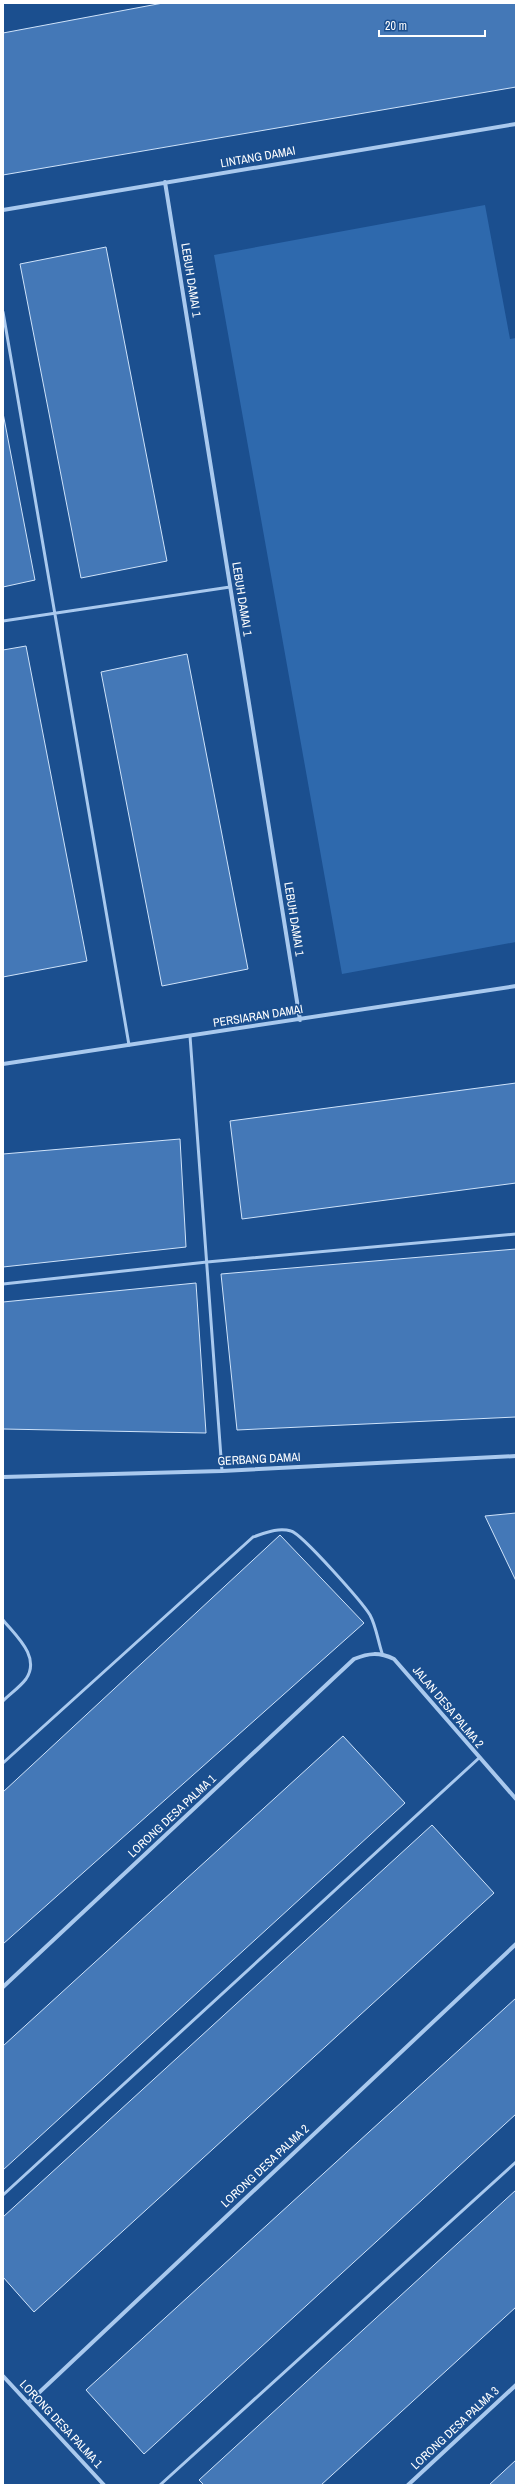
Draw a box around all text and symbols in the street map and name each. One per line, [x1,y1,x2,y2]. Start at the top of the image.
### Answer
scale bar [379,12,485,38]
text: 20 m [385,18,407,34]
street label: LINTANG DAMAI [219,143,297,171]
street label: LEBUH DAMAI 1 [177,242,205,319]
street label: LEBUH DAMAI 1 [228,561,256,638]
street label: LEBUH DAMAI 1 [280,881,308,958]
street label: PERSIARAN DAMAI [212,1001,304,1031]
street label: GERBANG DAMAI [217,1449,301,1469]
street label: JALAN DESA PALMA 2 [409,1663,487,1751]
street label: LORONG DESA PALMA 1 [125,1771,220,1861]
street label: LORONG DESA PALMA 2 [218,2121,312,2211]
street label: LORONG DESA PALMA 1 [16,2377,106,2472]
street label: LORONG DESA PALMA 3 [408,2383,502,2473]

